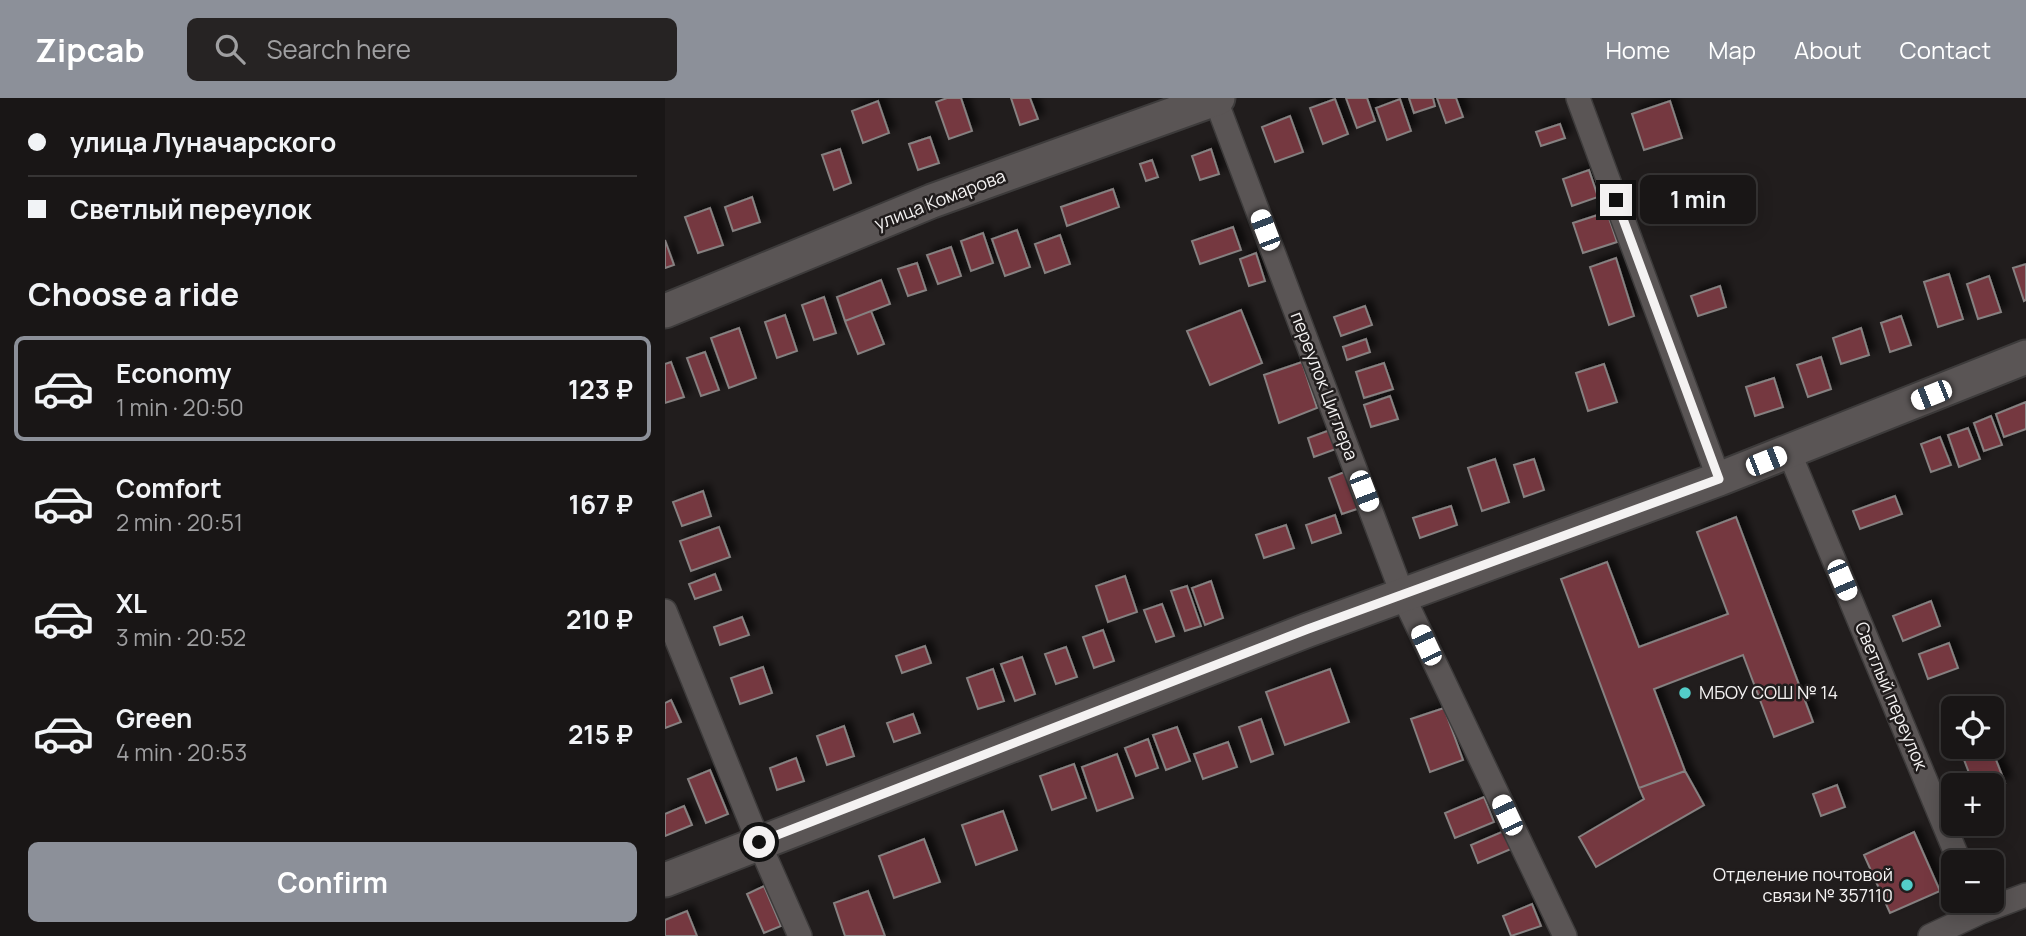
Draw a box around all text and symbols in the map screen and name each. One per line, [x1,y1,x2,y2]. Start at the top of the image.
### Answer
search box [187,18,677,81]
text: Zipcab [35,27,145,72]
icon: search [211,30,249,68]
text: Search here [267,31,411,67]
text: Home [1605,33,1670,66]
text: Map [1708,33,1756,66]
text: About [1794,33,1862,66]
text: Contact [1900,33,1991,66]
text: улица Луначарского [70,124,336,160]
street label: улица Комарова [871,163,1009,235]
callout: 1 min [1641,176,1756,224]
text: 1 min [1670,183,1726,215]
route end [1600,184,1632,216]
text: Светлый переулок [70,191,311,227]
car [1248,207,1283,253]
text: Choose a ride [28,272,239,316]
street label: переулок Циглера [1286,308,1364,463]
text: Economy [116,355,231,391]
icon: car [32,357,95,420]
text: 123 ₽ [568,371,633,407]
car [1908,377,1955,413]
text: 1 min · 20:50 [116,391,244,423]
car [1743,443,1790,479]
car [1347,468,1382,514]
text: Comfort [116,470,222,506]
icon: car [32,472,95,535]
text: 167 ₽ [569,486,633,522]
text: 2 min · 20:51 [116,506,243,538]
car [1825,557,1860,603]
text: XL [116,585,147,621]
icon: car [32,587,95,650]
text: 210 ₽ [566,601,633,637]
street label: Светлый переулок [1850,618,1934,774]
text: 3 min · 20:52 [116,621,246,653]
car [1408,622,1445,668]
place label: МБОУ СОШ № 14 [1699,680,1838,704]
marker: МБОУ СОШ № 14 [1677,685,1693,701]
map controls [1941,696,2004,913]
button: locate [1941,696,2004,759]
text: Green [116,700,192,736]
icon: car [32,702,95,765]
text: 215 ₽ [568,716,633,752]
text: 4 min · 20:53 [116,736,247,768]
button: + [1941,773,2004,836]
car [1489,792,1526,838]
route start [743,826,775,858]
button: Confirm [28,842,637,922]
button: − [1941,850,2004,913]
place label: Отделение почтовой связи № 357110 [1713,862,1893,907]
marker: Отделение почтовой связи № 357110 [1899,877,1915,893]

